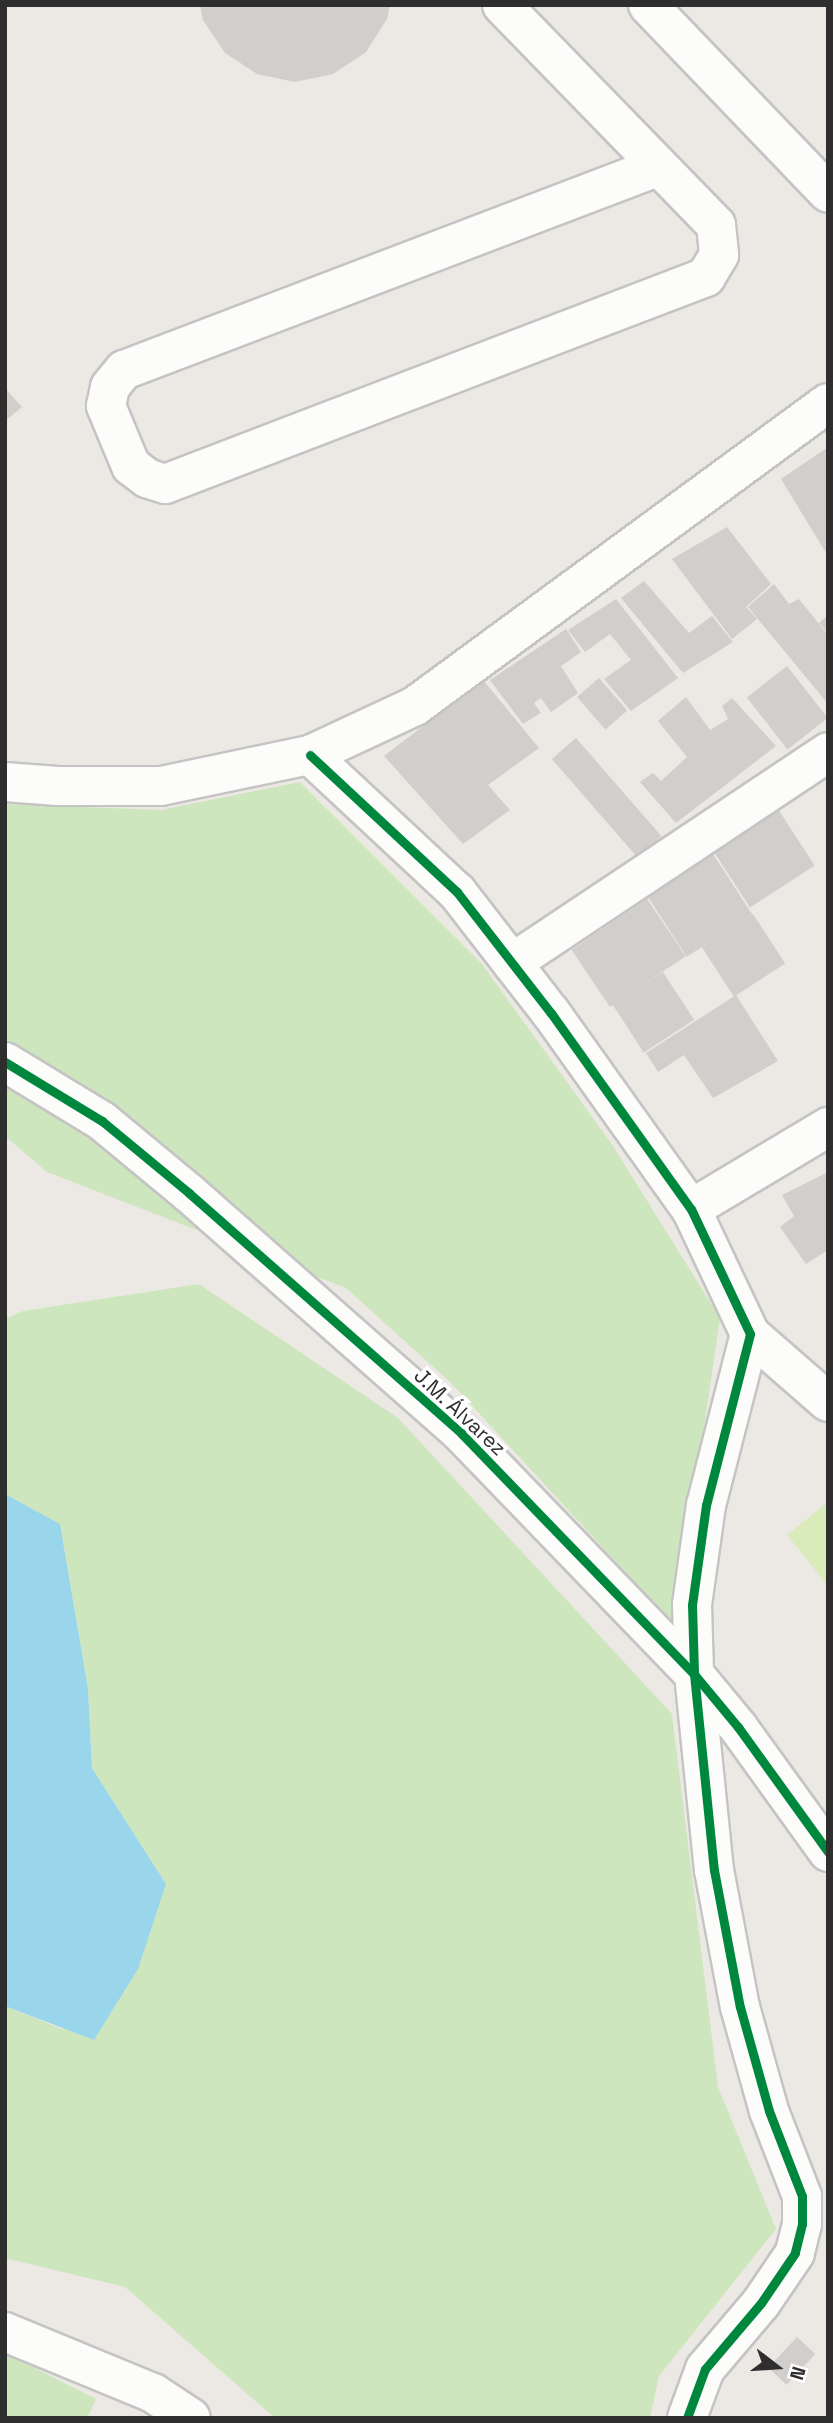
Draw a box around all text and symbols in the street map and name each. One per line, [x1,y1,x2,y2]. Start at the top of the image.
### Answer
street label: J.M. Álvarez [408,1363,512,1461]
north arrow [742,2332,812,2402]
text: N [784,2364,811,2383]

